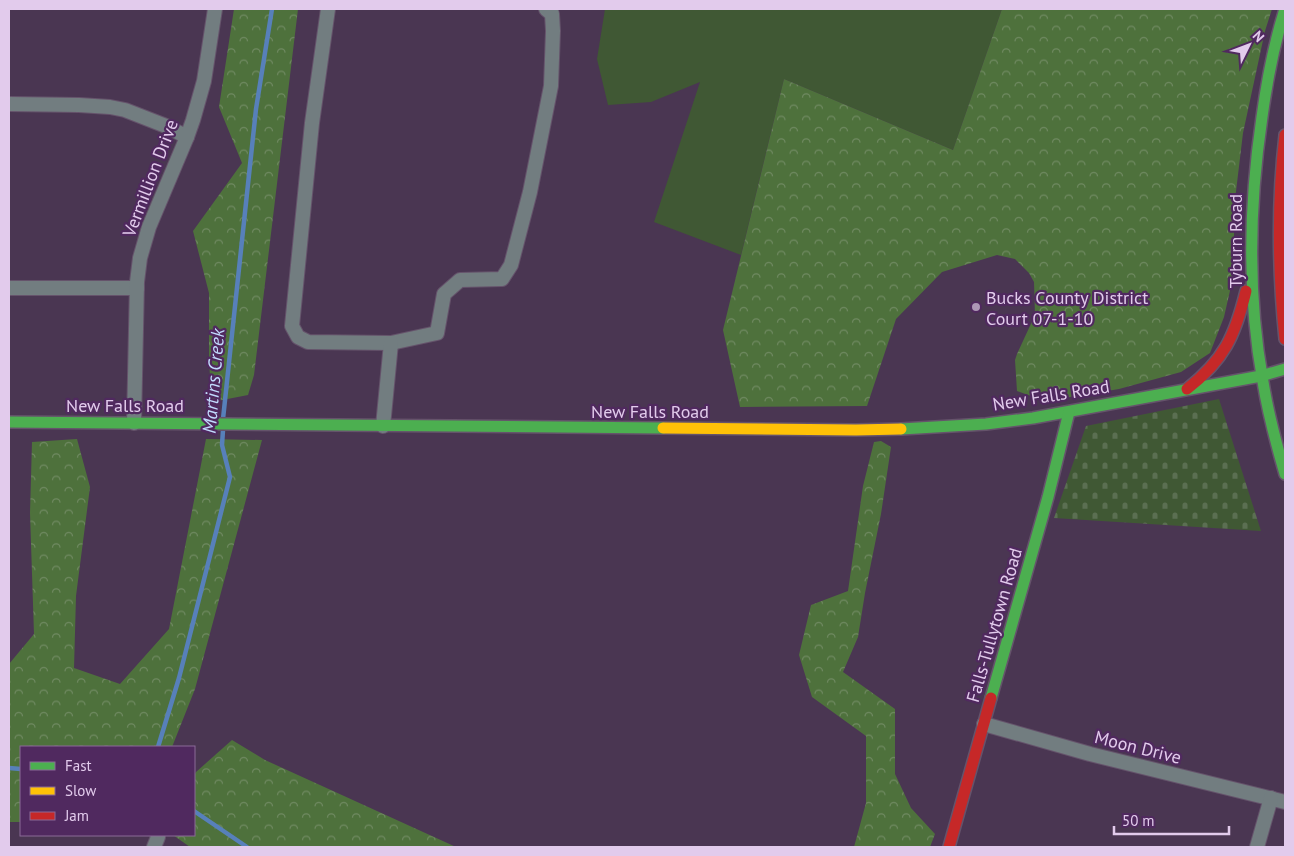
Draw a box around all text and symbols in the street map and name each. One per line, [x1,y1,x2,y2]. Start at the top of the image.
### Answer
north arrow [1224,20,1274,70]
text: N [1249,27,1268,46]
street label: Vermillion Drive [117,116,183,241]
street label: Tyburn Road [1224,194,1247,288]
place label: Bucks County District Court 07-1-10 [986,286,1148,330]
marker: Bucks County District Court 07-1-10 [970,301,982,313]
water label: Martins Creek [196,326,230,435]
street label: New Falls Road [991,374,1111,416]
street label: New Falls Road [66,394,184,417]
street label: New Falls Road [591,400,709,423]
street label: Falls-Tullytown Road [961,545,1027,705]
street label: Moon Drive [1092,725,1184,769]
legend [20,746,195,836]
text: Fast [65,756,92,775]
text: Slow [65,781,96,800]
scale bar [1114,804,1229,836]
text: Jam [64,806,89,825]
text: 50 m [1122,811,1155,830]

